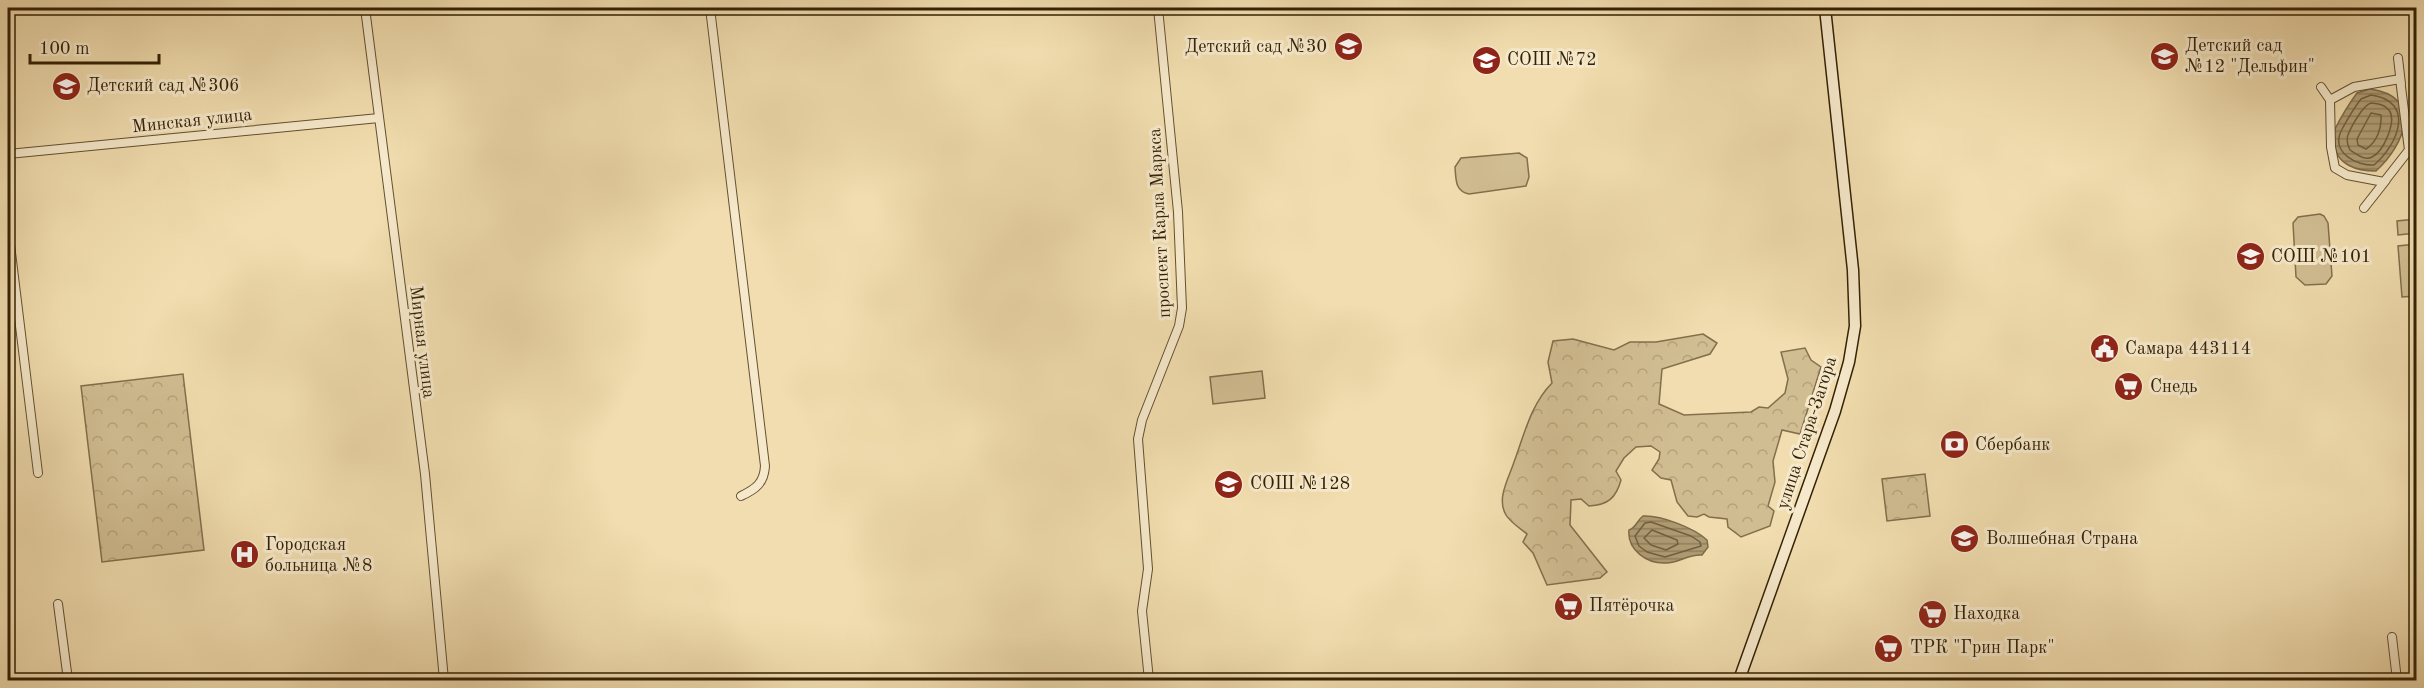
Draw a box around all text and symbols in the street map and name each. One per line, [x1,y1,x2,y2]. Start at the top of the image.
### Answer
scale bar [30,27,159,65]
school or university icon: Детский сад №30 [1332,31,1364,63]
place label: Детский сад №12 "Дельфин" [2185,37,2315,77]
place label: Детский сад №30 [1185,38,1327,56]
text: 100 m [39,40,90,58]
school or university icon: Детский сад №12 "Дельфин" [2148,40,2180,72]
school or university icon: СОШ №72 [1470,44,1502,76]
place label: СОШ №72 [1507,51,1597,69]
school or university icon: Детский сад №306 [50,70,82,102]
place label: Детский сад №306 [87,77,240,95]
street label: Минская улица [131,106,253,136]
street label: проспект Карла Маркса [1146,128,1174,318]
school or university icon: СОШ №101 [2234,241,2266,273]
place label: СОШ №101 [2271,248,2371,266]
street label: Мирная улица [406,285,438,399]
public building icon: Самара 443114 [2088,333,2120,365]
place label: Самара 443114 [2125,340,2251,358]
street label: улица Стара-Загора [1774,354,1840,512]
supermarket icon: Снедь [2113,371,2145,403]
place label: Снедь [2150,378,2197,396]
bank icon: Сбербанк [1938,429,1970,461]
place label: Сбербанк [1975,436,2050,454]
school or university icon: СОШ №128 [1213,468,1245,500]
place label: СОШ №128 [1250,475,1350,493]
school or university icon: Волшебная Страна [1949,523,1981,555]
place label: Волшебная Страна [1986,530,2138,548]
place label: Городская больница №8 [265,536,372,575]
hospital icon: Городская больница №8 [228,539,260,571]
supermarket icon: Пятёрочка [1552,590,1584,622]
place label: Пятёрочка [1589,597,1675,615]
supermarket icon: Находка [1916,598,1948,630]
place label: Находка [1953,605,2020,623]
supermarket icon: ТРК "Грин Парк" [1873,632,1905,664]
place label: ТРК "Грин Парк" [1910,639,2054,657]

